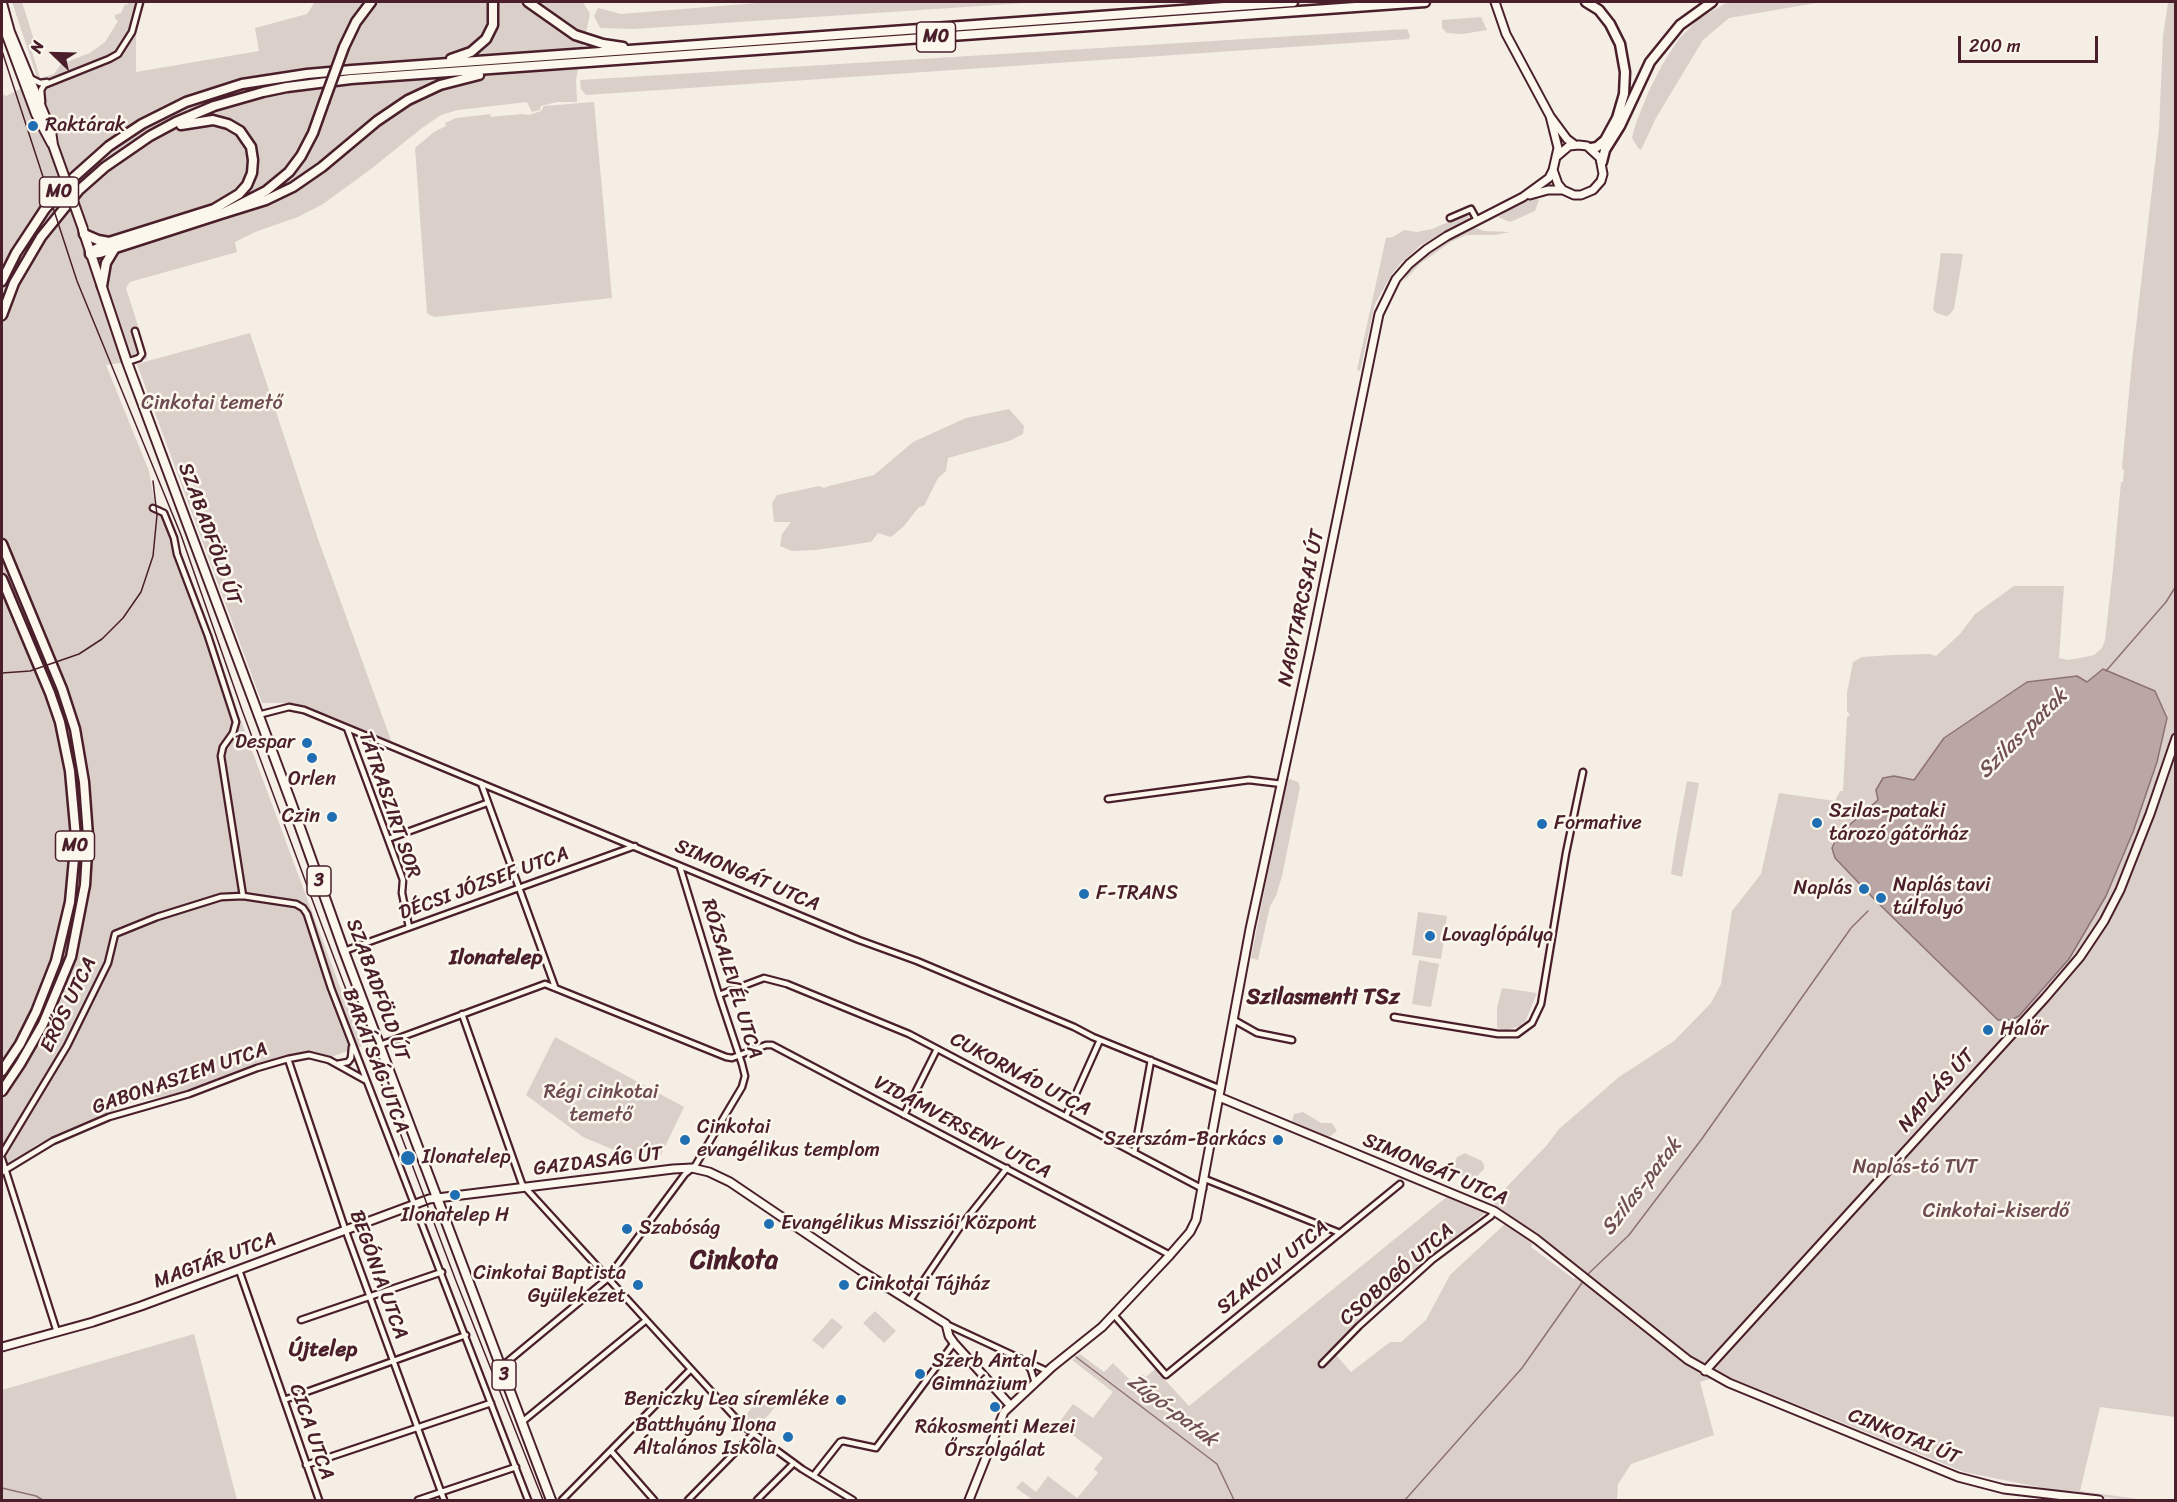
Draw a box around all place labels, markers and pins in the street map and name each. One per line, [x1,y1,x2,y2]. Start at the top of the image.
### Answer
place label: Raktárak [45,114,125,138]
marker: Raktárak [26,119,40,133]
place label: Despar [235,731,295,755]
marker: Despar [300,736,314,750]
marker: Orlen [305,751,319,765]
place label: Orlen [288,768,336,792]
place label: Szilas-pataki tározó gátőrház [1829,800,1968,847]
place label: Czin [282,805,320,829]
marker: Czin [325,810,339,824]
place label: Formative [1554,812,1642,836]
marker: Szilas-pataki tározó gátőrház [1810,816,1824,830]
marker: Formative [1535,817,1549,831]
place label: Naplás tavi túlfolyó [1893,874,1990,921]
place label: Naplás [1794,877,1852,901]
place label: F-TRANS [1096,882,1178,906]
marker: Naplás [1857,882,1871,896]
marker: F-TRANS [1077,887,1091,901]
marker: Naplás tavi túlfolyó [1874,891,1888,905]
place label: Lovaglópálya [1442,924,1553,948]
marker: Lovaglópálya [1423,929,1437,943]
place label: Halőr [2000,1018,2048,1042]
marker: Halőr [1981,1023,1995,1037]
place label: Cinkotai evangélikus templom [697,1116,880,1163]
place label: Szerszám-Barkács [1103,1128,1266,1152]
marker: Cinkotai evangélikus templom [678,1133,692,1147]
marker: Szerszám-Barkács [1271,1133,1285,1147]
place label: Ilonatelep [422,1146,511,1170]
marker: Ilonatelep [399,1149,417,1167]
marker: Ilonatelep H [448,1188,462,1202]
place label: Ilonatelep H [401,1204,509,1228]
place label: Evangélikus Missziói Központ [781,1212,1037,1236]
place label: Szabóság [639,1217,720,1241]
marker: Evangélikus Missziói Központ [762,1217,776,1231]
marker: Szabóság [620,1222,634,1236]
place label: Cinkotai Baptista Gyülekezet [473,1262,626,1309]
place label: Cinkotai Tájház [856,1273,990,1297]
marker: Cinkotai Baptista Gyülekezet [631,1278,645,1292]
marker: Cinkotai Tájház [837,1278,851,1292]
place label: Szerb Antal Gimnázium [932,1350,1037,1397]
marker: Szerb Antal Gimnázium [913,1367,927,1381]
place label: Beniczky Lea síremléke [624,1388,829,1412]
marker: Beniczky Lea síremléke [834,1393,848,1407]
marker: Rákosmenti Mezei Őrszolgálat [988,1400,1002,1414]
place label: Batthyány Ilona Általános Iskola [634,1414,776,1461]
place label: Rákosmenti Mezei Őrszolgálat [915,1416,1075,1463]
marker: Batthyány Ilona Általános Iskola [781,1430,795,1444]

